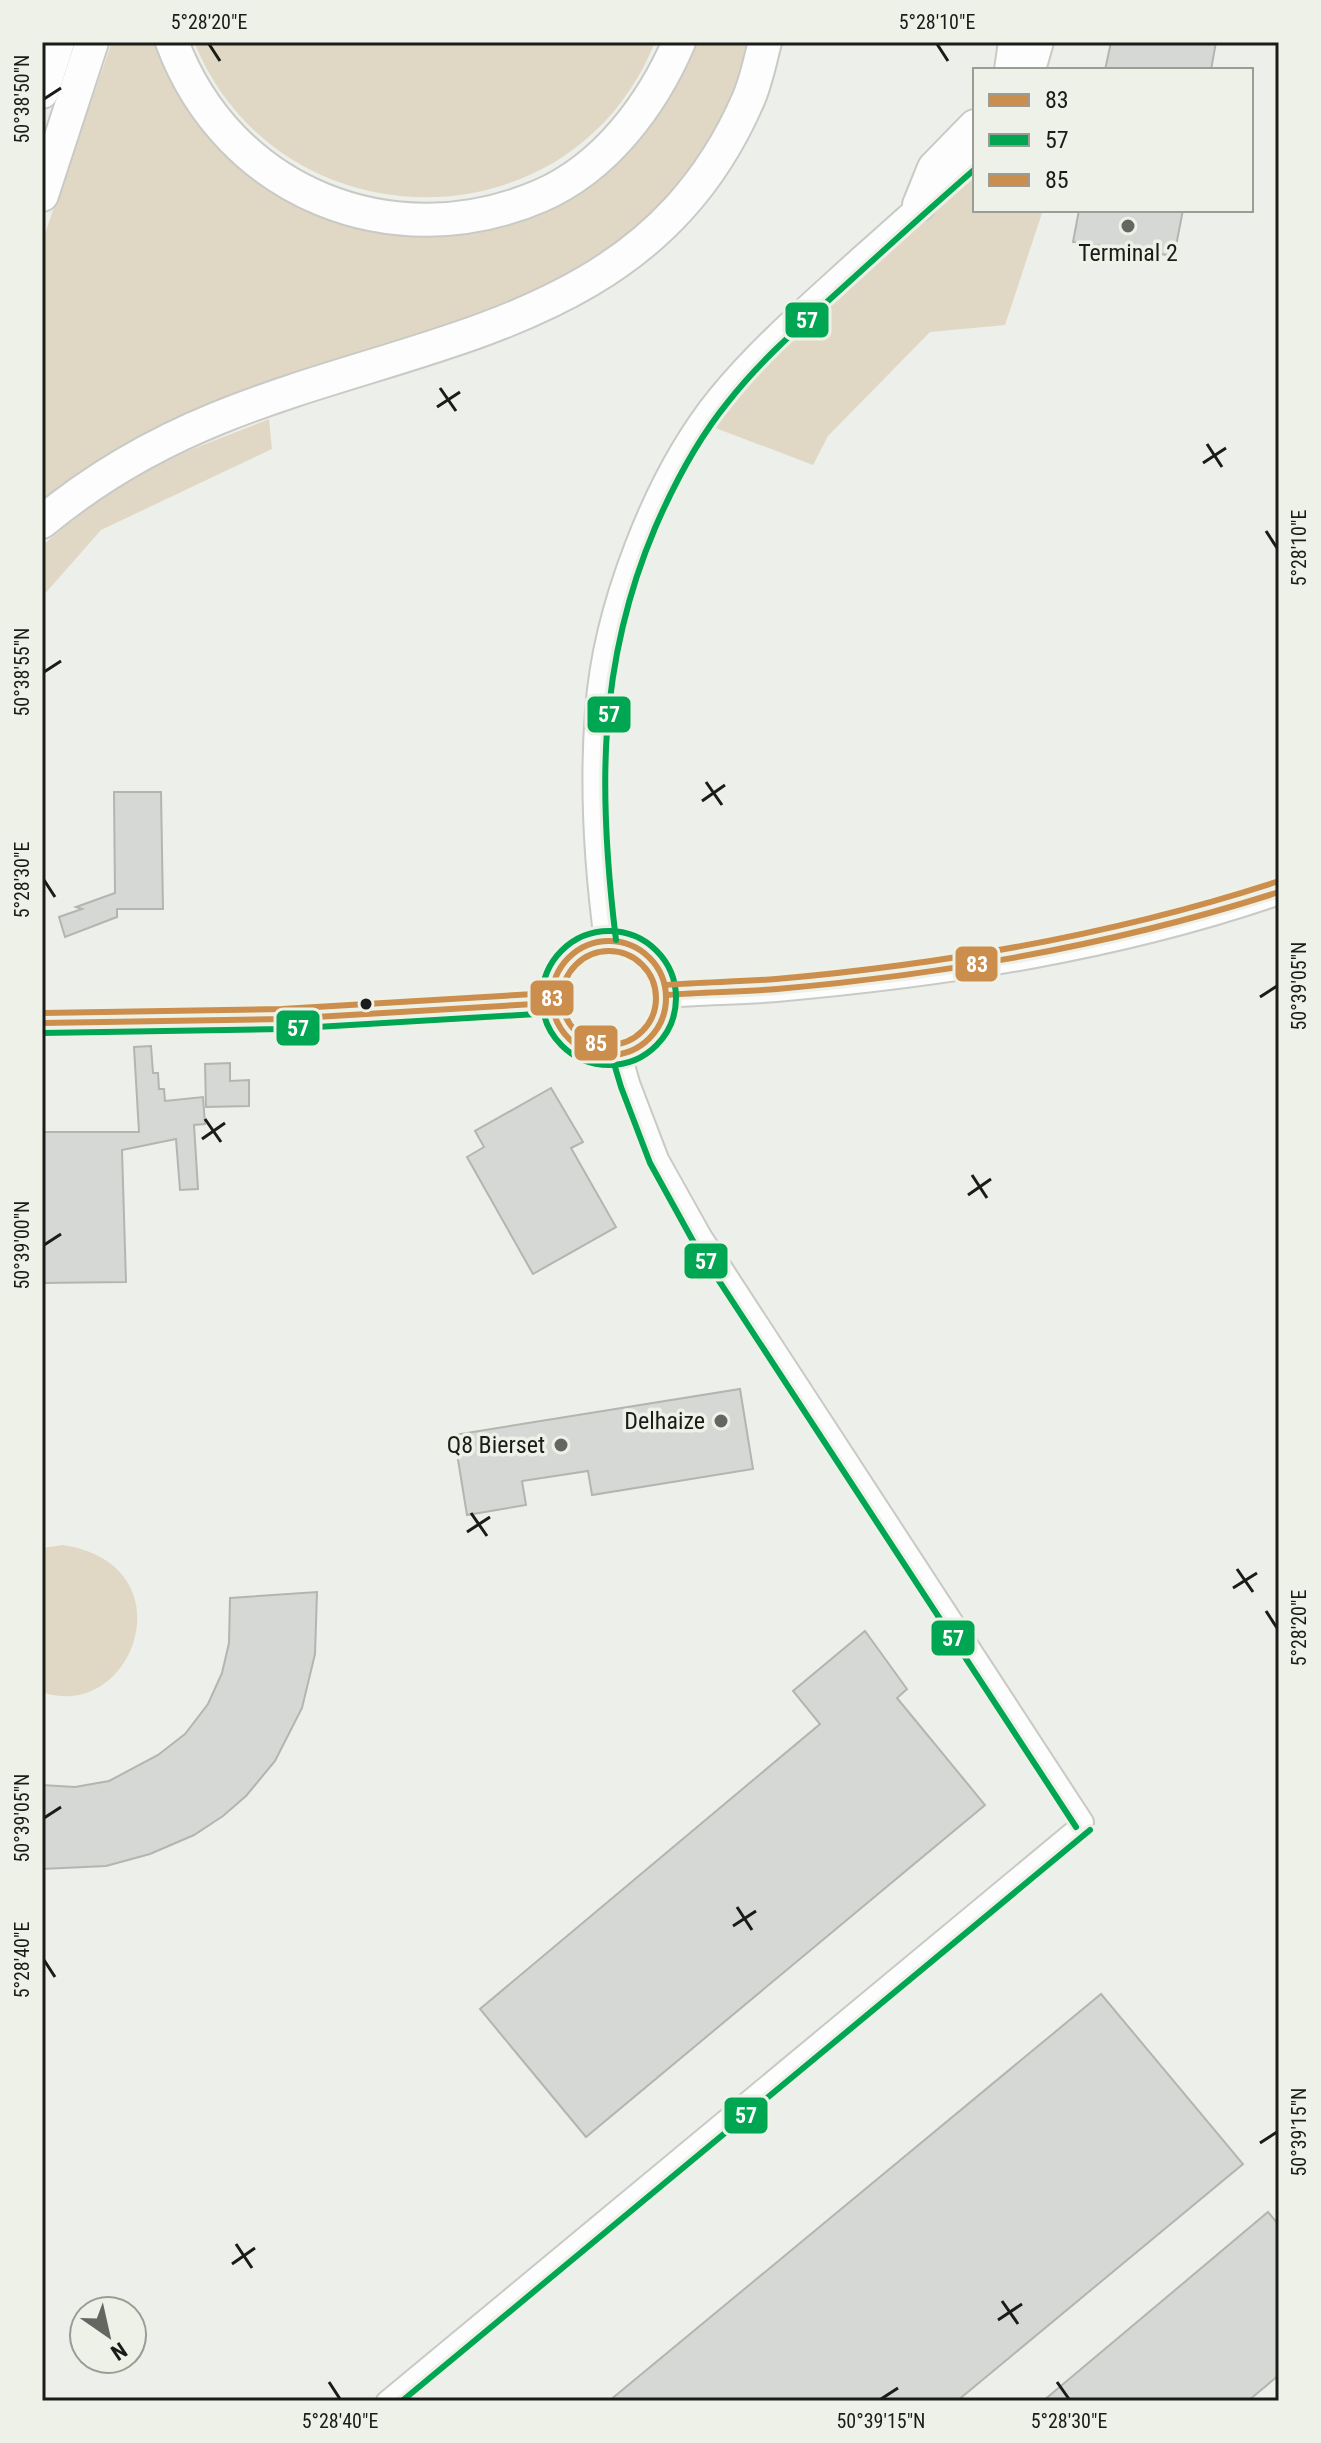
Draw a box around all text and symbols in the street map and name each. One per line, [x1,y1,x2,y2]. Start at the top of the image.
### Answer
text: 5°28'20"E [171,10,247,34]
text: 5°28'10"E [899,10,975,34]
text: 50°38'50"N [10,54,34,144]
legend [973,68,1253,212]
text: 83 [1045,86,1069,114]
text: 57 [1045,126,1069,154]
text: 85 [1045,166,1069,194]
marker: Terminal 2 [1119,217,1137,235]
place label: Terminal 2 [1078,239,1178,267]
line badge: 57 [784,301,830,339]
text: 57 [796,308,818,333]
text: 5°28'10"E [1287,510,1311,586]
text: 50°38'55"N [10,627,34,717]
line badge: 57 [586,695,632,734]
text: 57 [598,702,620,727]
text: 5°28'30"E [10,842,34,918]
text: 50°39'05"N [1287,941,1311,1031]
line badge: 83 [954,945,999,983]
text: 83 [966,952,988,977]
line badge: 83 [529,979,575,1017]
text: 83 [541,986,563,1011]
unlabelled marker [358,996,374,1012]
line badge: 57 [275,1009,321,1047]
text: 57 [287,1016,309,1041]
line badge: 85 [573,1024,619,1062]
text: 85 [585,1031,607,1056]
text: 50°39'00"N [10,1200,34,1290]
line badge: 57 [683,1242,729,1280]
text: 57 [695,1249,717,1274]
place label: Delhaize [624,1407,705,1435]
marker: Delhaize [712,1412,730,1430]
place label: Q8 Bierset [447,1431,545,1459]
marker: Q8 Bierset [552,1436,570,1454]
text: 5°28'20"E [1287,1590,1311,1666]
line badge: 57 [930,1619,976,1657]
text: 57 [942,1626,964,1651]
text: 50°39'05"N [10,1773,34,1863]
text: 5°28'40"E [10,1922,34,1998]
text: 50°39'15"N [1287,2087,1311,2177]
line badge: 57 [723,2096,769,2135]
text: 57 [735,2103,757,2128]
north arrow [68,2295,148,2375]
text: N [106,2337,131,2365]
text: 5°28'40"E [302,2409,378,2433]
text: 50°39'15"N [836,2409,926,2433]
text: 5°28'30"E [1031,2409,1107,2433]

